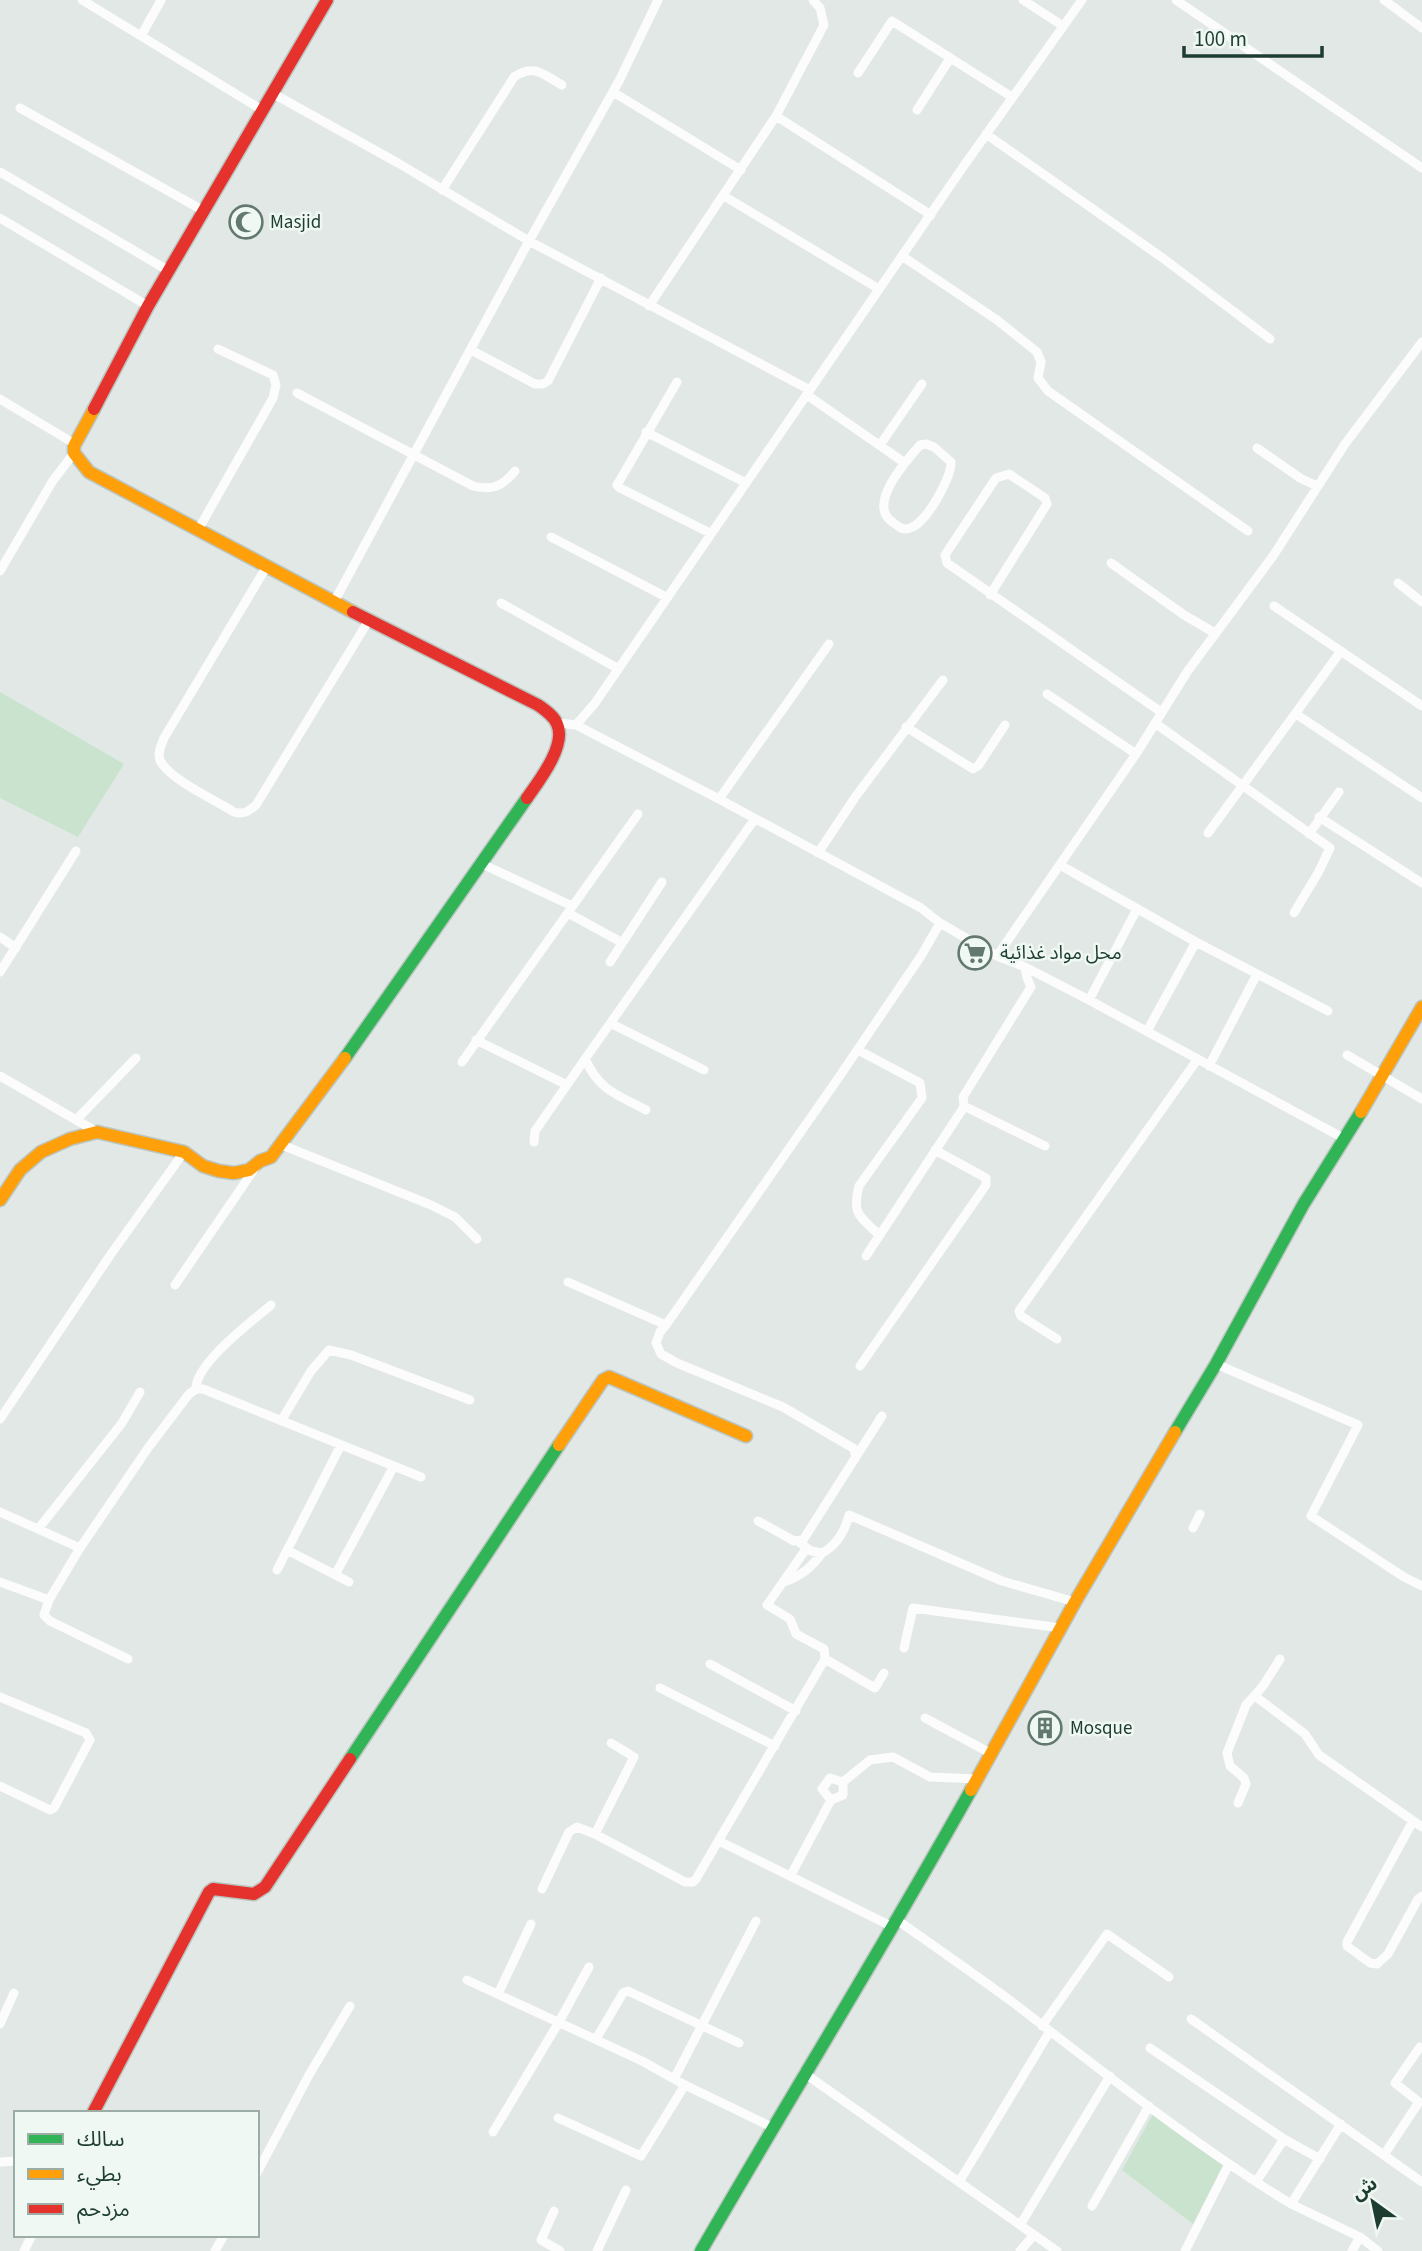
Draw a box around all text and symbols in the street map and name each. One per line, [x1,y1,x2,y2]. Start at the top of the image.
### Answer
scale bar [1184,14,1322,58]
text: 100 m [1194,24,1247,54]
mosque icon: Masjid [227,203,265,241]
place label: Masjid [270,209,321,236]
supermarket icon: محل مواد غذائية [956,934,994,972]
place label: محل مواد غذائية [1000,940,1122,967]
building icon: Mosque [1026,1709,1064,1747]
place label: Mosque [1070,1715,1132,1742]
legend [14,2111,259,2237]
text: سالك [77,2124,124,2154]
text: بطيء [77,2159,122,2190]
north arrow [1338,2167,1408,2237]
text: ش [1346,2171,1383,2207]
text: مزدحم [77,2194,130,2224]

